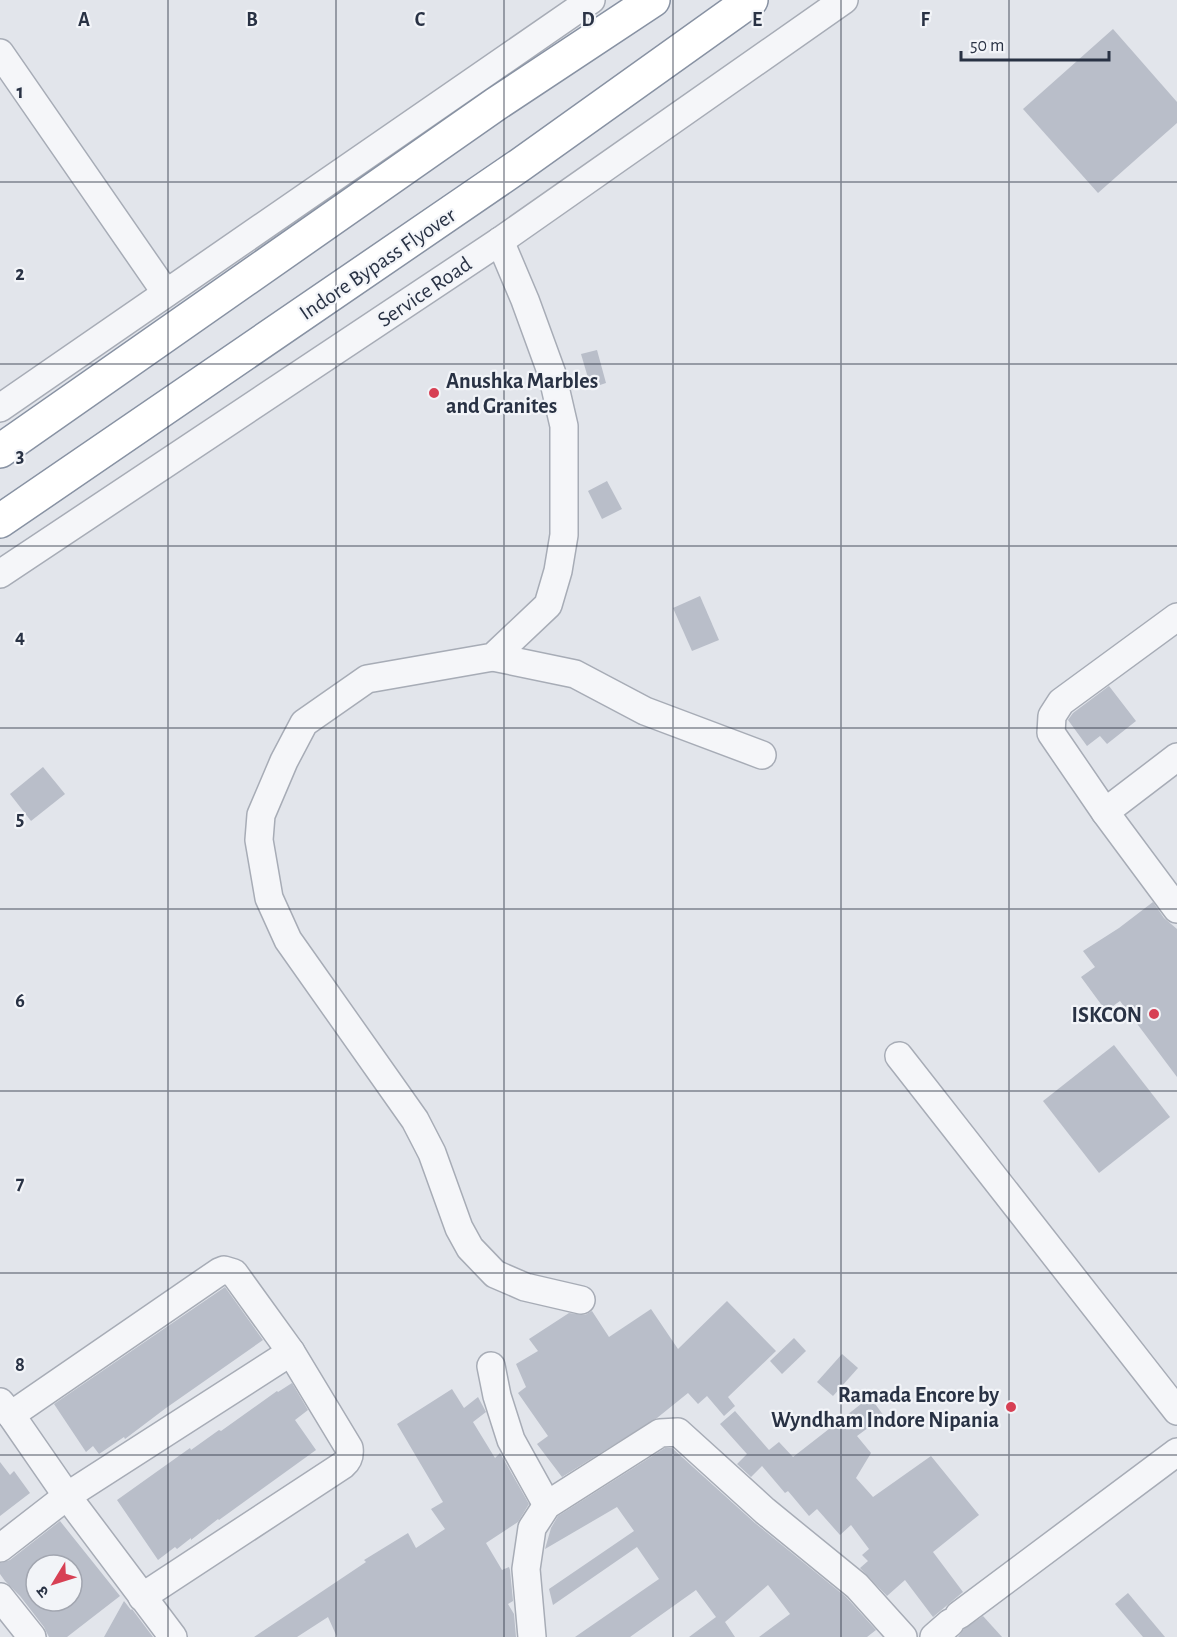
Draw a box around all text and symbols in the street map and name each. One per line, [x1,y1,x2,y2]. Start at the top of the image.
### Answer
text: A [78,10,90,30]
text: B [246,10,258,30]
text: C [415,10,426,30]
text: D [581,10,595,30]
text: E [752,10,762,30]
text: F [920,10,930,30]
scale bar [961,24,1110,62]
text: 50 m [970,37,1004,55]
text: 1 [16,82,24,102]
street label: Indore Bypass Flyover [296,204,460,324]
street label: Service Road [374,252,476,331]
text: 2 [15,264,25,284]
place label: Anushka Marbles and Granites [446,370,598,417]
marker: Anushka Marbles and Granites [427,386,441,400]
text: 3 [16,446,24,466]
text: 4 [15,627,25,647]
text: 5 [16,809,24,829]
text: 6 [15,991,25,1011]
place label: ISKCON [1071,1004,1142,1026]
marker: ISKCON [1147,1007,1161,1021]
text: 7 [16,1173,25,1193]
text: 8 [15,1355,25,1375]
place label: Ramada Encore by Wyndham Indore Nipania [771,1384,999,1432]
marker: Ramada Encore by Wyndham Indore Nipania [1004,1400,1018,1414]
north arrow [24,1553,84,1613]
text: उ [33,1583,52,1600]

